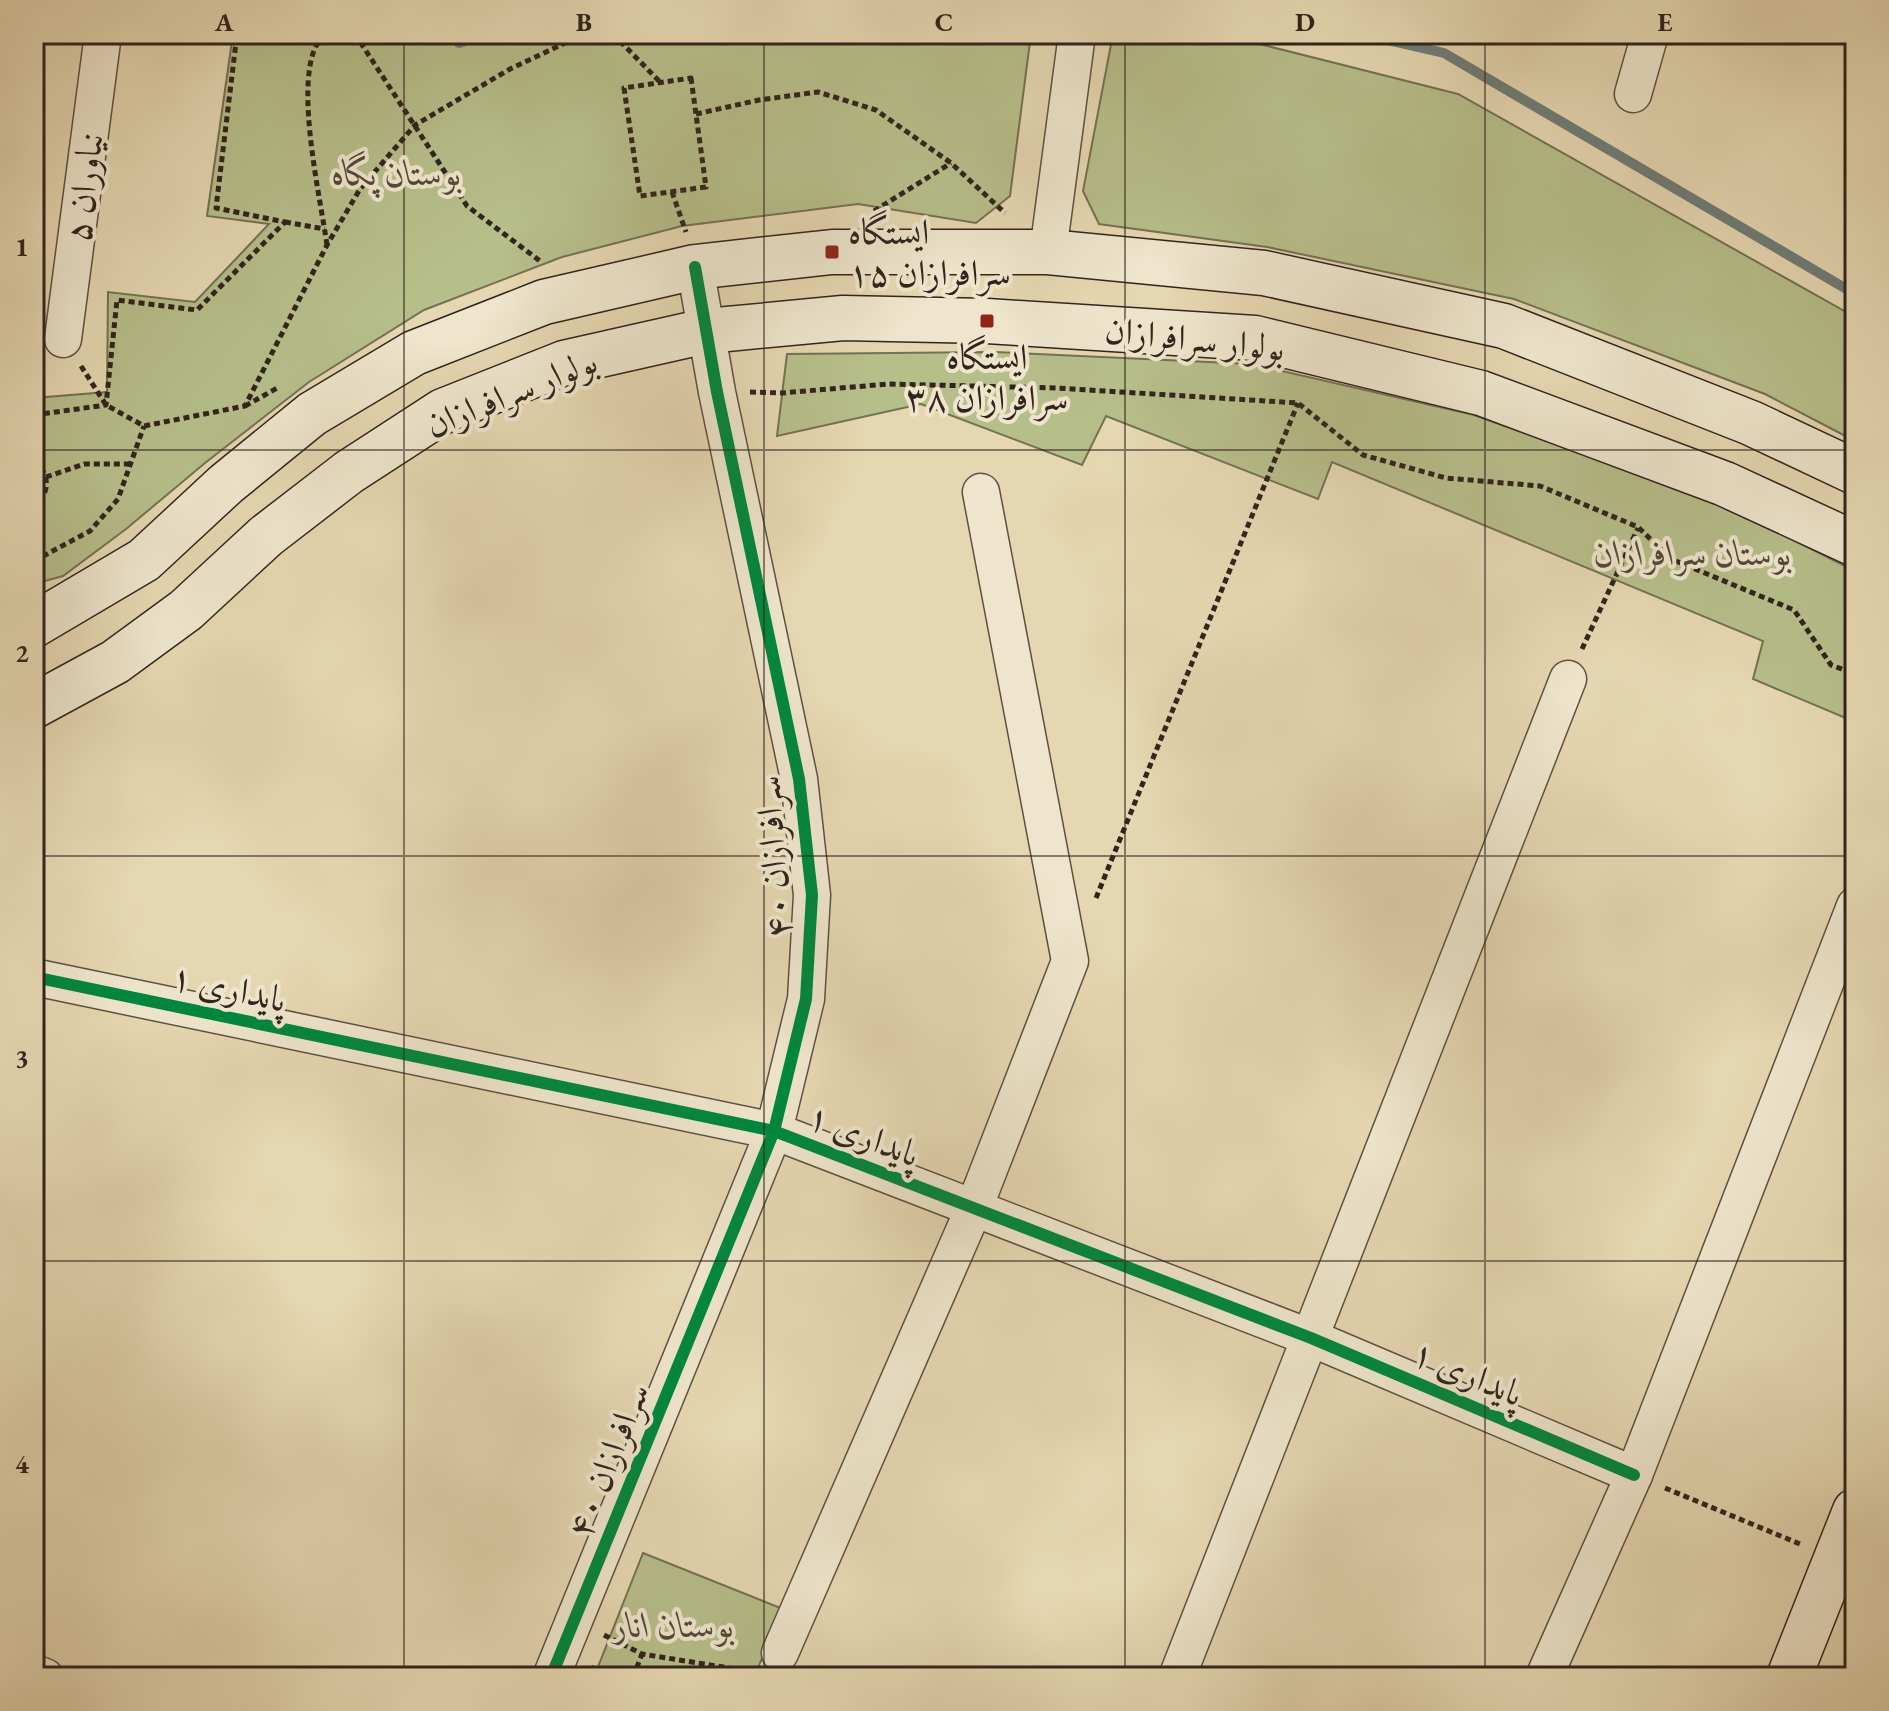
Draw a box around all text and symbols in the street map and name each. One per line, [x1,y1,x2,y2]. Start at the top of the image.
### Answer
text: A [214,5,234,39]
text: B [576,5,592,39]
text: C [935,5,953,39]
text: D [1295,5,1315,39]
text: E [1658,5,1673,39]
street label: نیاوران ۵ [53,130,113,244]
park label: بوستان پگاه [332,149,462,199]
place label: ایستگاه سرافرازان ۱۵ [848,208,1011,297]
text: 1 [15,230,29,264]
marker: ایستگاه سرافرازان ۱۵ [823,243,841,261]
street label: بولوار سرافرازان [1102,306,1287,372]
marker: ایستگاه سرافرازان ۳۸ [978,312,996,330]
place label: ایستگاه سرافرازان ۳۸ [906,333,1068,422]
street label: بولوار سرافرازان [418,337,604,449]
park label: بوستان سرافرازان [1594,529,1792,577]
text: 2 [15,636,29,670]
street label: سرافرازان ۴۰ [743,774,803,940]
street label: پایداری ۱ [166,952,293,1026]
text: 3 [15,1041,29,1075]
street label: پایداری ۱ [800,1092,929,1181]
street label: پایداری ۱ [1404,1328,1533,1420]
street label: سرافرازان ۴۰ [555,1376,661,1545]
text: 4 [15,1447,29,1481]
park label: بوستان انار [611,1601,735,1648]

